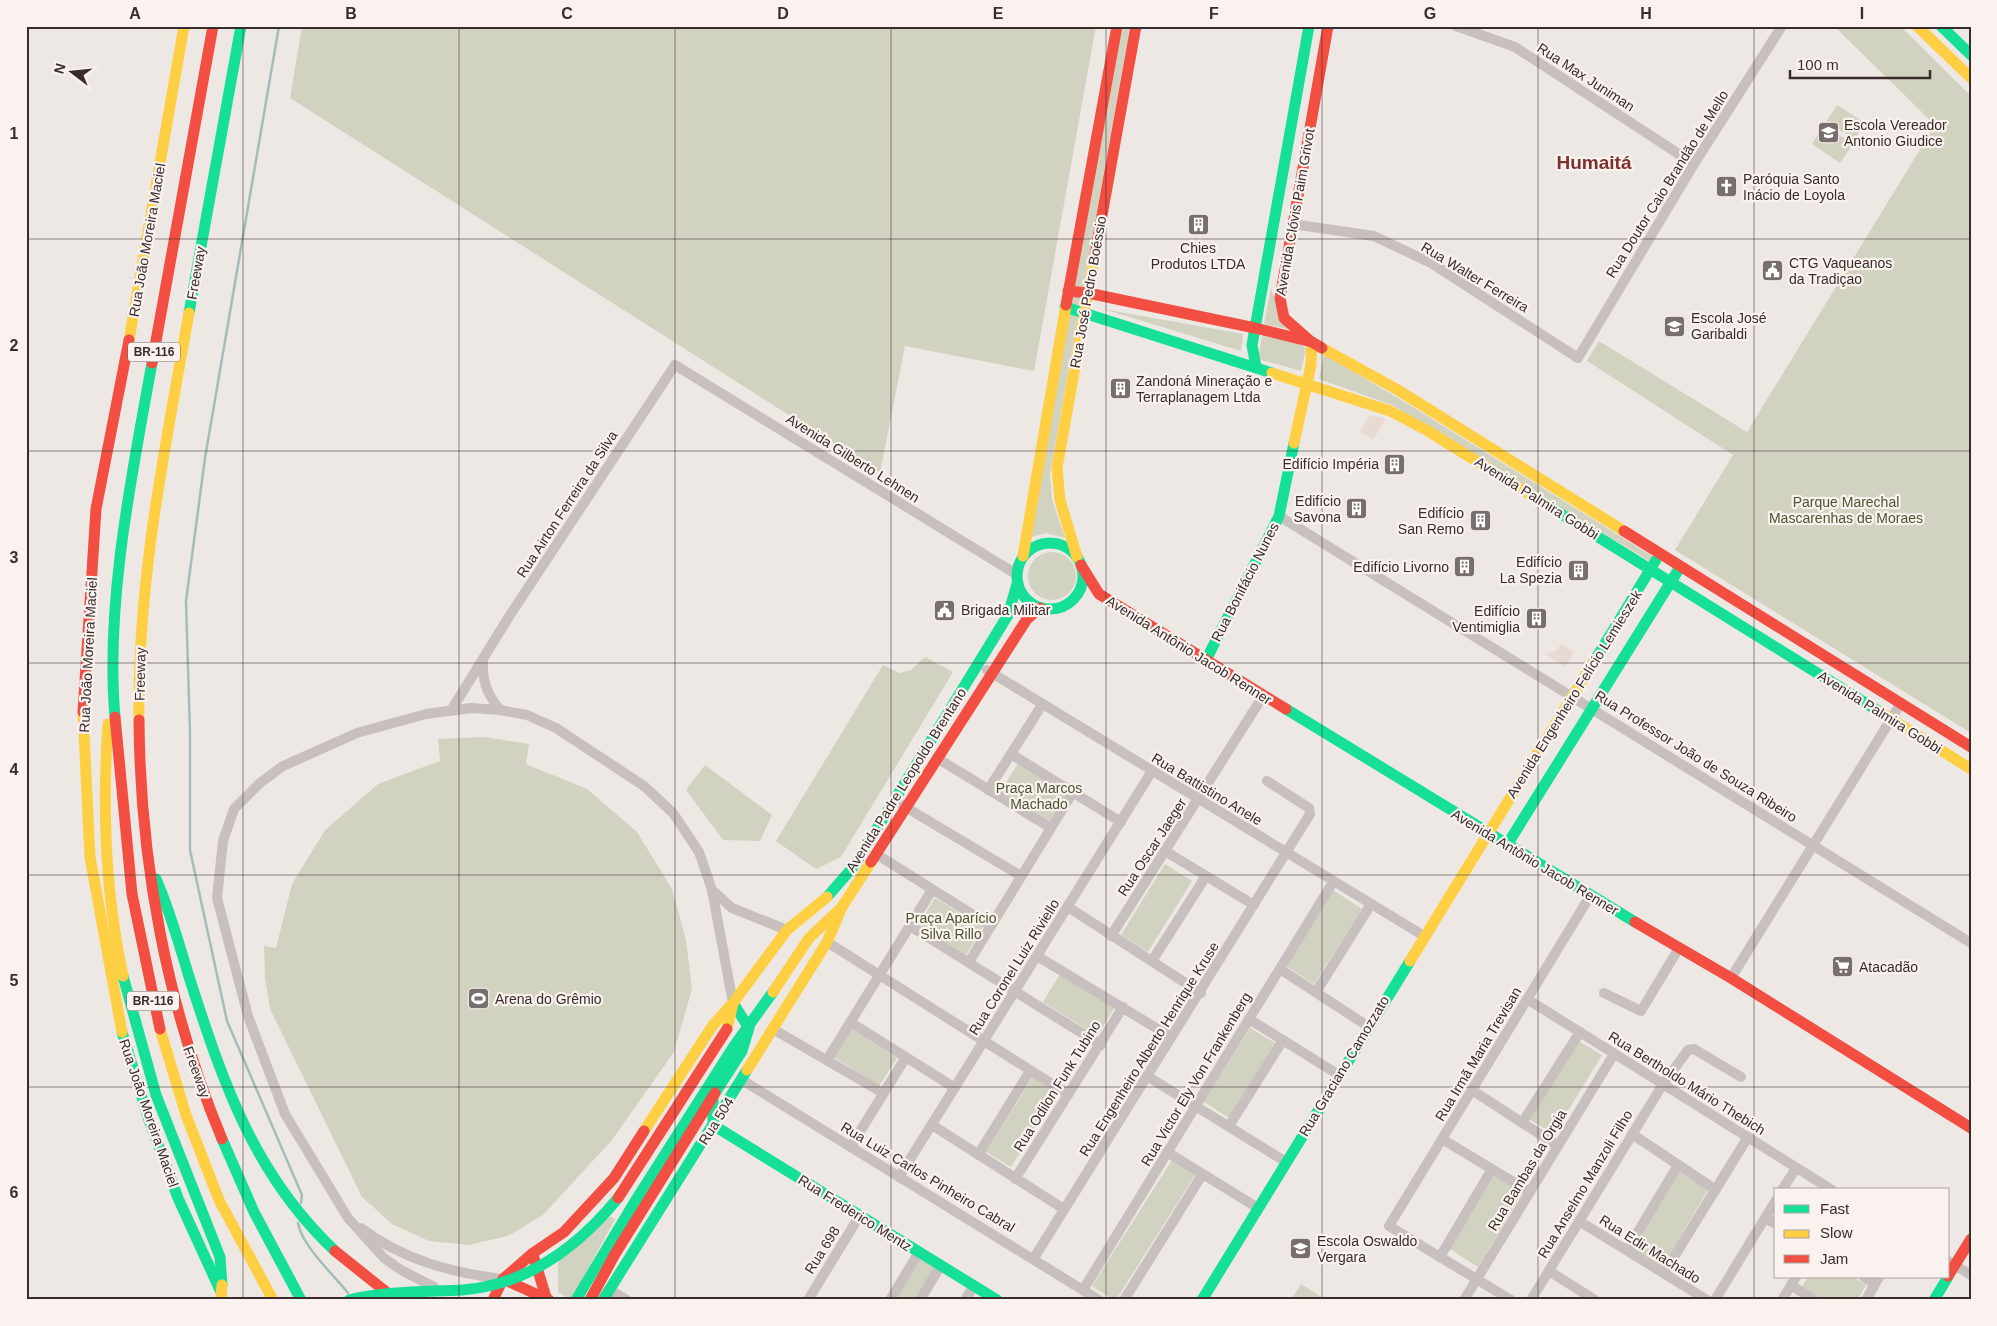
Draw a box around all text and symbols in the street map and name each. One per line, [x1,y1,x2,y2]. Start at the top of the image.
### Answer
text: A [129,5,141,22]
text: B [345,5,357,22]
text: C [561,5,573,22]
text: D [777,5,789,22]
text: E [993,5,1004,22]
text: F [1209,5,1219,22]
text: G [1424,5,1436,22]
text: H [1640,5,1652,22]
text: I [1860,5,1864,22]
street label: Rua Max Juniman [1534,40,1638,114]
north arrow [48,48,98,98]
scale bar [1790,48,1930,80]
text: 100 m [1797,56,1839,73]
text: N [50,61,69,75]
street label: Rua Doutor Caio Brandão de Mello [1602,87,1732,281]
place label: Escola Vereador Antonio Giudice [1844,117,1947,149]
school or university icon: Escola Vereador Antonio Giudice [1816,121,1840,145]
text: 1 [10,125,19,142]
street label: Avenida Clóvis Paim Grivot [1272,127,1318,297]
district label: Humaitá [1557,152,1632,173]
street label: Rua João Moreira Maciel [126,162,168,318]
place label: Paróquia Santo Inácio de Loyola [1743,171,1845,203]
church icon: Paróquia Santo Inácio de Loyola [1715,175,1739,199]
building icon: Chies Produtos LTDA [1186,213,1210,237]
street label: Rua José Pedro Boéssio [1067,215,1109,369]
street label: Rua Walter Ferreira [1418,239,1532,315]
place label: Chies Produtos LTDA [1151,240,1246,272]
street label: Freeway [183,245,209,301]
place label: CTG Vaqueanos da Tradiçao [1789,255,1892,287]
public building icon: CTG Vaqueanos da Tradiçao [1761,259,1785,283]
place label: Escola José Garibaldi [1691,310,1767,342]
school or university icon: Escola José Garibaldi [1663,314,1687,338]
text: 2 [10,337,19,354]
road number: BR-116 [128,342,180,362]
place label: Zandoná Mineração e Terraplanagem Ltda [1136,373,1272,405]
building icon: Zandoná Mineração e Terraplanagem Ltda [1108,377,1132,401]
street label: Avenida Gilberto Lehnen [784,410,922,506]
street label: Rua Airton Ferreira da Silva [513,427,621,580]
building icon: Edifício Impéria [1383,452,1407,476]
street label: Avenida Palmira Gobbi [1472,453,1602,543]
place label: Edifício Impéria [1283,456,1379,472]
place label: Edifício Savona [1294,493,1341,525]
park label: Parque Marechal Mascarenhas de Moraes [1769,494,1923,526]
building icon: Edifício Savona [1345,497,1369,521]
place label: Edifício San Remo [1398,505,1464,537]
building icon: Edifício San Remo [1468,509,1492,533]
street label: Rua Bonifácio Nunes [1208,520,1282,644]
text: 3 [10,549,19,566]
place label: Edifício La Spezia [1500,554,1562,586]
building icon: Edifício Livorno [1453,555,1477,579]
building icon: Edifício La Spezia [1566,558,1590,582]
place label: Edifício Livorno [1353,559,1449,575]
street label: Rua João Moreira Maciel [76,577,100,733]
street label: Avenida Engenheiro Felício Lemieszek [1503,586,1645,801]
street label: Avenida Antônio Jacob Renner [1103,592,1275,708]
public building icon: Brigada Militar [933,598,957,622]
place label: Brigada Militar [961,602,1051,618]
place label: Edifício Ventimiglia [1452,603,1520,635]
building icon: Edifício Ventimiglia [1524,607,1548,631]
street label: Freeway [132,647,148,701]
street label: Avenida Palmira Gobbi [1815,667,1945,757]
street label: Avenida Padre Leopoldo Brentano [843,685,970,875]
street label: Rua Professor João de Souza Ribeiro [1592,687,1800,825]
street label: Rua Battistino Anele [1149,750,1265,828]
text: 4 [10,761,19,778]
park label: Praça Marcos Machado [996,780,1082,812]
street label: Rua Oscar Jaeger [1114,795,1190,899]
street label: Avenida Antônio Jacob Renner [1449,806,1622,918]
street label: Rua Coronel Luiz Riviello [966,896,1063,1038]
park label: Praça Aparício Silva Rillo [905,910,997,942]
street label: Rua Engenheiro Alberto Henrique Kruse [1076,939,1222,1159]
supermarket icon: Atacadão [1831,955,1855,979]
place label: Atacadão [1859,959,1918,975]
text: 5 [10,972,19,989]
street label: Rua Irmã Maria Trevisan [1432,984,1524,1124]
sports icon: Arena do Grêmio [467,987,491,1011]
street label: Rua Victor Ely Von Frankenberg [1138,989,1254,1169]
road number: BR-116 [127,991,179,1010]
place label: Arena do Grêmio [495,991,602,1007]
street label: Rua Graciano Camozzato [1296,993,1392,1139]
street label: Rua Odilon Funk Tubino [1010,1018,1104,1154]
street label: Rua Bertholdo Mário Thebich [1606,1028,1768,1138]
street label: Rua João Moreira Maciel [116,1037,182,1189]
street label: Freeway [180,1044,214,1100]
street label: Rua 504 [695,1094,737,1148]
street label: Rua Bambas da Orgia [1484,1106,1570,1233]
street label: Rua Anselmo Manzoli Filho [1534,1107,1636,1261]
street label: Rua Luiz Carlos Pinheiro Cabral [838,1119,1018,1235]
street label: Rua Frederico Mentz [795,1172,915,1254]
text: 6 [10,1184,19,1201]
legend [1774,1188,1950,1278]
text: Fast [1820,1200,1850,1217]
street label: Rua Edir Machado [1597,1211,1704,1287]
street label: Rua 698 [801,1223,843,1277]
text: Slow [1820,1224,1853,1241]
place label: Escola Oswaldo Vergara [1317,1233,1418,1265]
school or university icon: Escola Oswaldo Vergara [1289,1237,1313,1261]
text: Jam [1820,1250,1848,1267]

